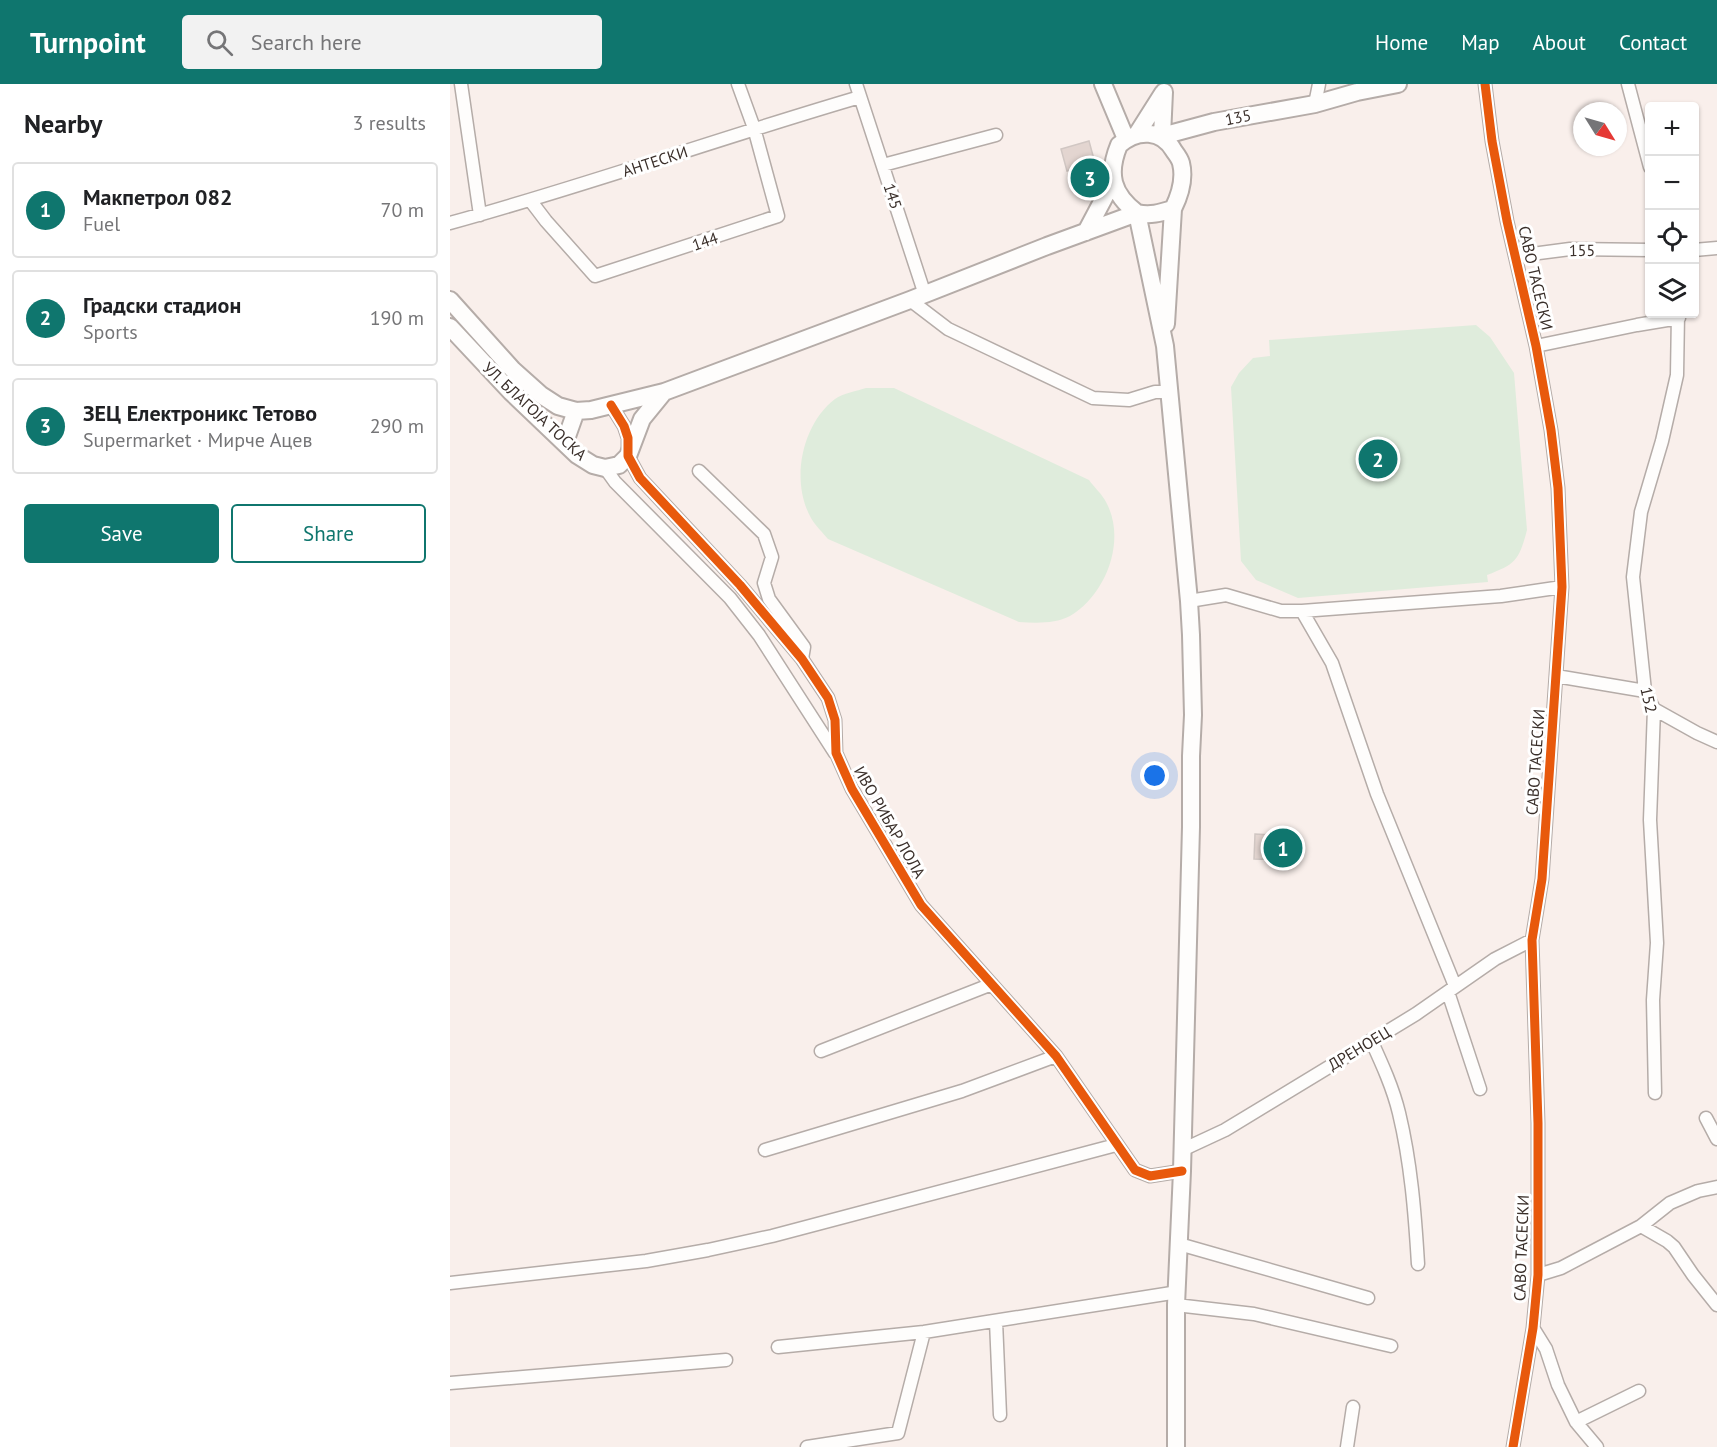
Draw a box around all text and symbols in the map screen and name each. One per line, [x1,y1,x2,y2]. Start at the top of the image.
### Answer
search box [182,15,602,69]
text: Turnpoint [30,24,146,61]
icon: search [203,26,236,59]
text: Search here [251,28,362,56]
text: Home [1375,29,1428,56]
text: Map [1461,29,1500,56]
text: About [1533,29,1586,56]
text: Contact [1619,29,1687,56]
north arrow [1573,102,1627,156]
map controls [1645,102,1699,318]
button: + [1645,102,1699,156]
street label: 135 [1223,105,1253,129]
text: Nearby [24,107,102,140]
text: 3 results [353,110,426,136]
street label: АНТЕСКИ [620,141,690,181]
pin: 3 [1070,156,1110,200]
button: − [1645,156,1699,210]
street label: 145 [879,180,907,212]
text: Макпетрол 082 [83,183,232,211]
text: 1 [40,197,51,223]
text: 70 m [381,197,424,223]
button: locate [1645,210,1699,264]
text: Fuel [83,211,120,237]
street label: САВО ТАСЕСКИ [1514,224,1558,332]
street label: 144 [689,227,721,255]
street label: 155 [1569,240,1595,260]
button: layers [1645,264,1699,318]
text: Градски стадион [83,291,241,319]
text: 2 [40,305,51,331]
text: 190 m [370,305,424,331]
text: Sports [83,319,138,345]
street label: УЛ. БЛАГОЈА ТОСКА [479,358,592,465]
text: ЗЕЦ Електроникс Тетово [83,399,317,427]
text: 3 [40,413,51,439]
text: 290 m [370,413,424,439]
text: Supermarket · Мирче Ацев [83,427,312,453]
pin: 2 [1358,436,1398,482]
button: Save [24,504,219,563]
button: Share [231,504,426,563]
street label: 152 [1636,685,1662,715]
street label: САВО ТАСЕСКИ [1521,708,1549,816]
your location [1140,761,1169,790]
street label: ИВО РИБАР ЛОЛА [850,762,930,882]
pin: 1 [1264,826,1302,870]
street label: ДРЕНОЕЦ [1324,1022,1394,1074]
street label: САВО ТАСЕСКИ [1509,1194,1533,1302]

